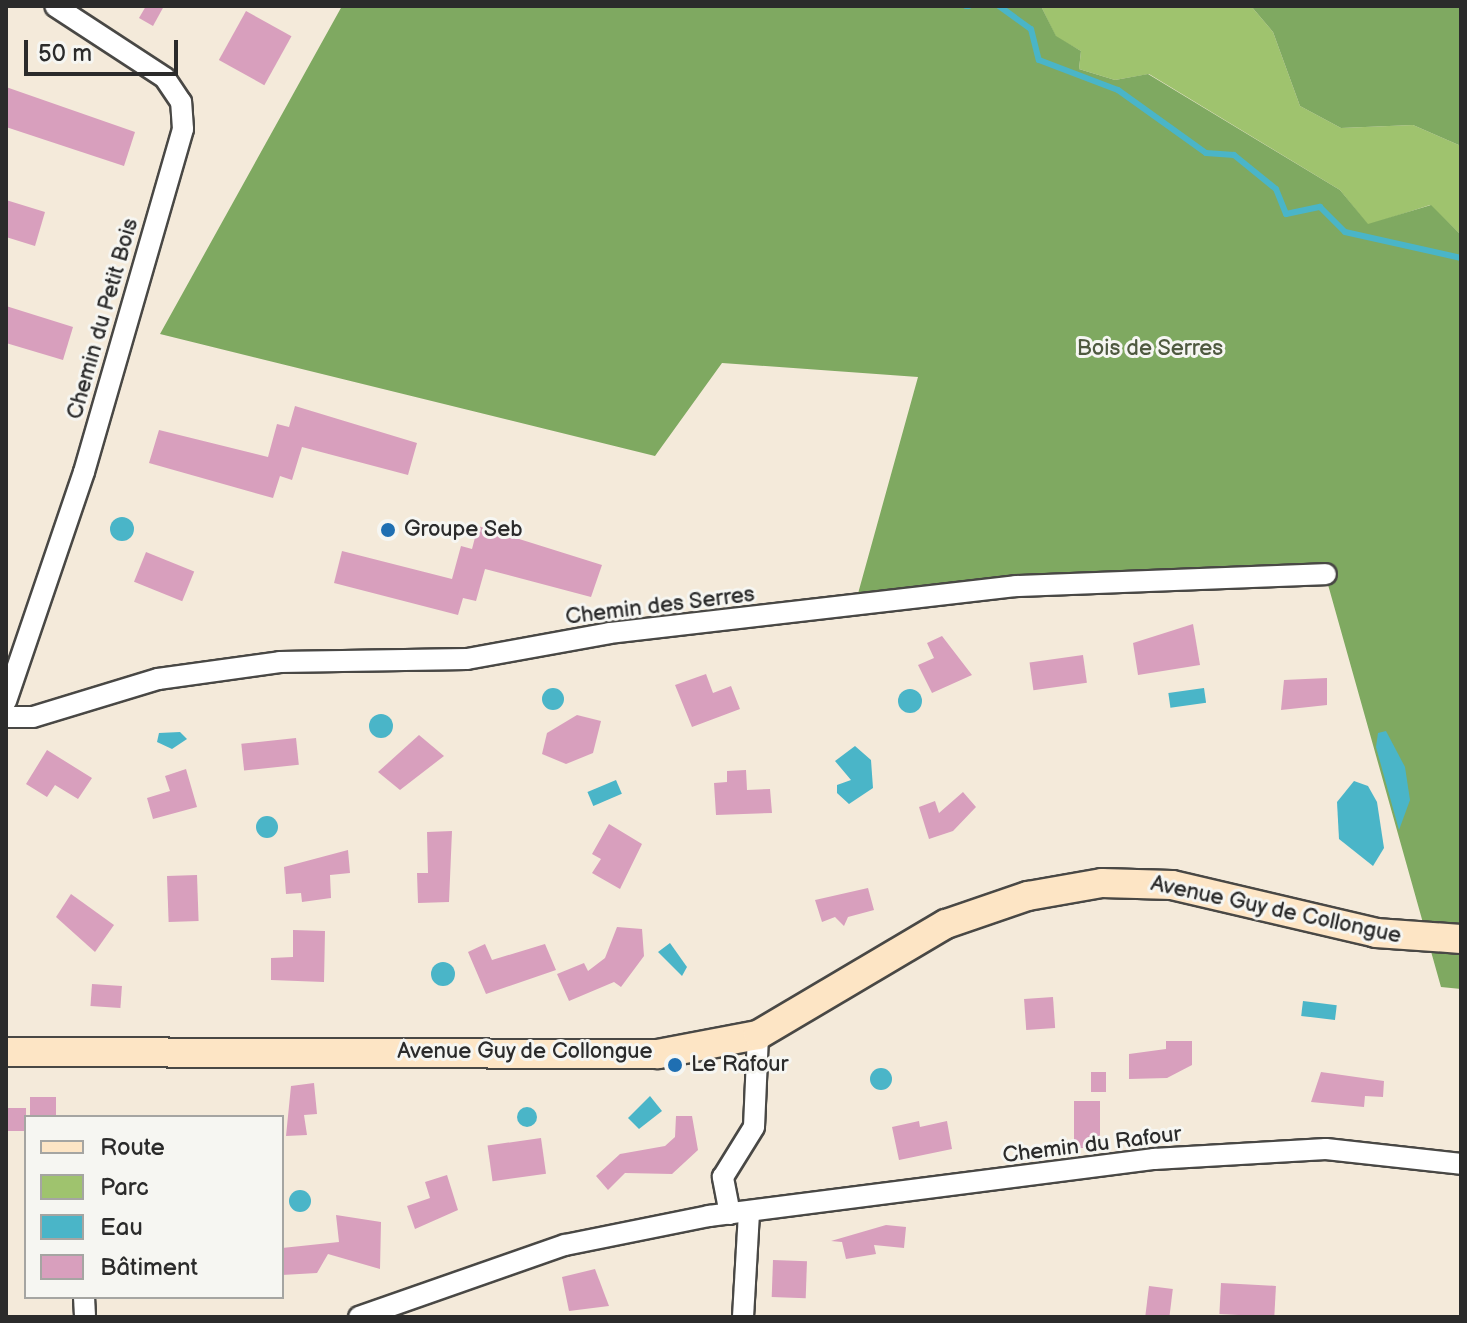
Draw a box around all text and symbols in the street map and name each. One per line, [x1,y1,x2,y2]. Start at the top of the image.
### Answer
scale bar [28,24,182,74]
text: 50 m [38,39,92,68]
street label: Chemin du Petit Bois [62,216,144,422]
park label: Bois de Serres [1077,336,1223,362]
place label: Groupe Seb [404,517,523,543]
marker: Groupe Seb [379,521,397,539]
street label: Chemin des Serres [564,581,756,631]
street label: Avenue Guy de Collongue [1148,870,1404,950]
street label: Avenue Guy de Collongue [397,1039,653,1065]
place label: Le Rafour [691,1052,789,1078]
marker: Le Rafour [666,1056,684,1074]
legend [24,1115,284,1299]
street label: Chemin du Rafour [1001,1121,1183,1169]
text: Route [100,1133,165,1162]
text: Parc [100,1173,149,1202]
text: Eau [100,1213,143,1242]
text: Bâtiment [100,1253,198,1282]

